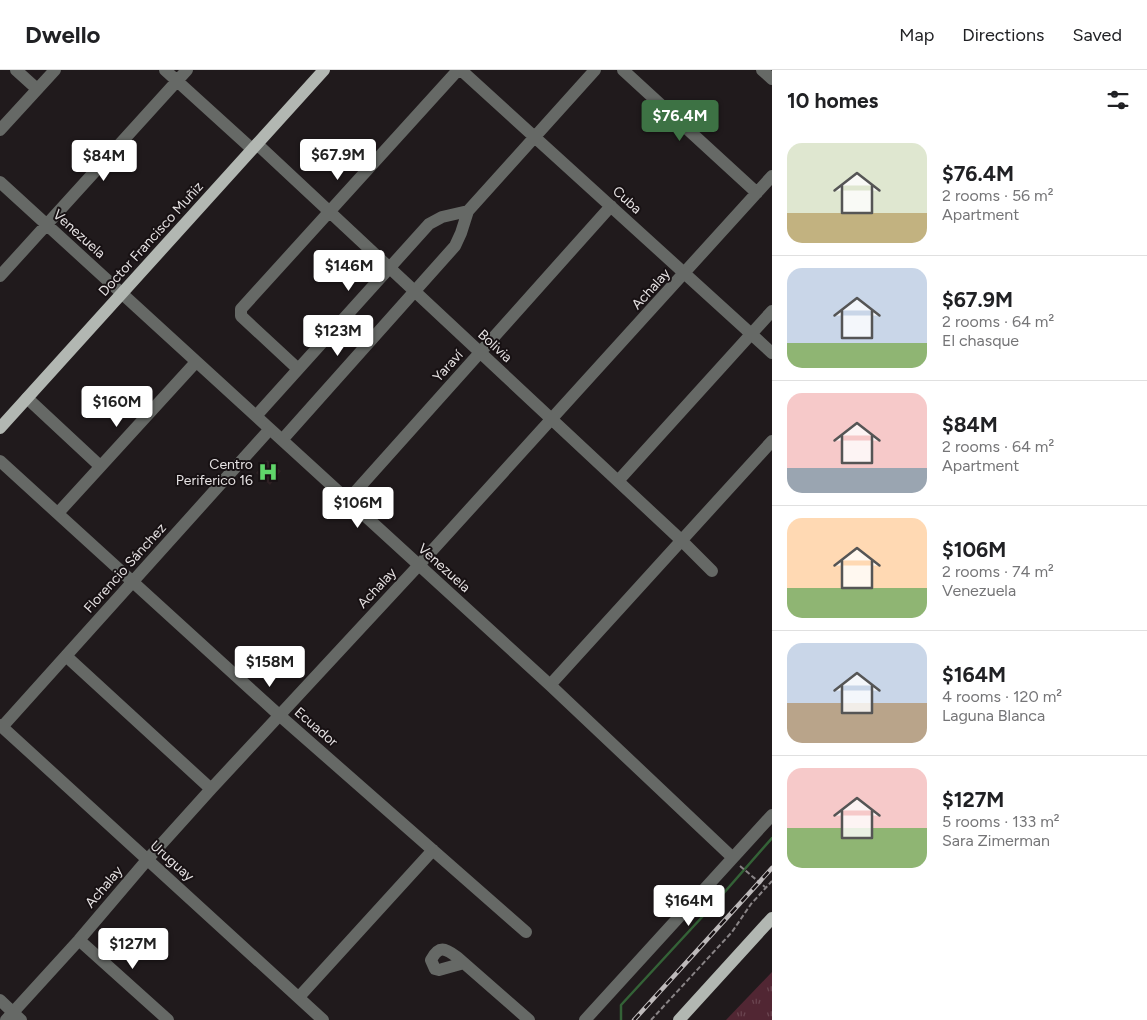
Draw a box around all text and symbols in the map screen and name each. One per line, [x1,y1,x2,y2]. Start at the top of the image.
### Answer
text: Dwello [25,20,101,49]
text: Map [899,24,934,46]
text: Directions [962,24,1044,46]
text: Saved [1072,24,1122,46]
icon: filters [1104,86,1132,114]
text: 10 homes [787,88,878,113]
pin: $76.4M [639,100,721,142]
text: $76.4M [653,106,707,125]
pin: $67.9M [297,138,379,181]
pin: $84M [74,140,134,182]
text: $67.9M [311,145,365,164]
text: $84M [83,146,125,165]
text: $76.4M [942,161,1014,186]
icon: home [827,163,887,223]
street label: Doctor Francisco Muñiz [95,178,207,300]
street label: Cuba [609,183,645,217]
text: 2 rooms · 56 m² [942,186,1054,205]
text: Apartment [942,205,1019,224]
street label: Venezuela [49,206,109,262]
pin: $146M [314,250,384,292]
text: $146M [325,256,373,275]
street label: Achalay [628,264,674,313]
text: $67.9M [942,287,1013,312]
icon: home [827,288,887,348]
text: 2 rooms · 64 m² [942,312,1054,331]
pin: $123M [303,314,373,357]
text: $123M [314,321,362,340]
street label: Bolivia [474,326,516,366]
text: El chasque [942,331,1019,350]
street label: Yaraví [429,346,467,385]
pin: $160M [82,386,152,428]
text: $160M [93,392,141,411]
text: $84M [942,412,998,437]
icon: home [827,413,887,473]
text: 2 rooms · 64 m² [942,437,1054,456]
place label: Centro Periferico 16 [176,456,253,489]
text: Apartment [942,456,1019,475]
hospital icon: Centro Periferico 16 [257,461,279,483]
pin: $106M [323,486,393,529]
text: $106M [334,493,382,512]
street label: Florencio Sánchez [80,520,170,616]
text: $106M [942,537,1006,562]
icon: home [827,538,887,598]
street label: Venezuela [414,540,474,596]
text: 2 rooms · 74 m² [942,562,1054,581]
street label: Achalay [354,564,400,612]
text: Venezuela [942,581,1016,600]
pin: $158M [235,646,305,688]
text: $158M [246,652,294,671]
text: $164M [942,662,1006,687]
icon: home [827,663,887,723]
text: 4 rooms · 120 m² [942,687,1062,706]
street label: Ecuador [291,704,341,751]
text: Laguna Blanca [942,706,1045,725]
text: $127M [942,787,1004,812]
icon: home [827,788,887,848]
text: 5 rooms · 133 m² [942,812,1060,831]
text: Sara Zimerman [942,831,1050,850]
street label: Uruguay [147,837,198,885]
street label: Achalay [82,862,127,911]
pin: $164M [654,884,724,927]
text: $164M [665,891,713,910]
pin: $127M [98,928,168,970]
text: $127M [109,934,157,953]

